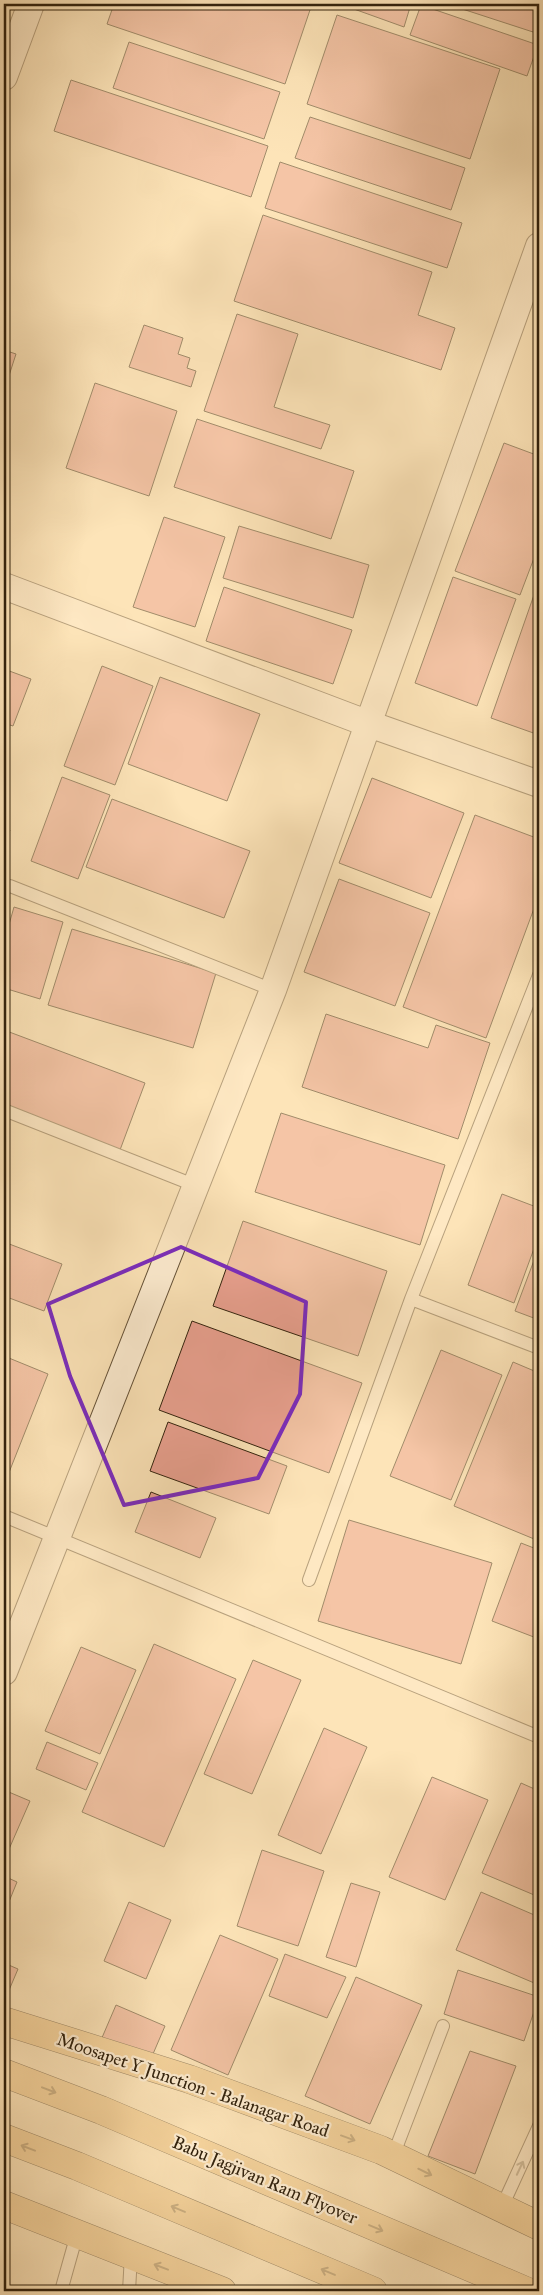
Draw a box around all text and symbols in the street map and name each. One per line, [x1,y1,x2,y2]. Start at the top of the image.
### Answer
street label: Moosapet Y Junction - Balanagar Road [54,2028,332,2143]
one-way arrow [41,2086,56,2095]
street label: Babu Jagjivan Ram Flyover [169,2131,361,2230]
one-way arrow [340,2134,355,2143]
one-way arrow [21,2142,36,2152]
one-way arrow [516,2161,526,2176]
one-way arrow [417,2168,432,2177]
one-way arrow [171,2204,186,2214]
one-way arrow [369,2224,384,2233]
one-way arrow [154,2262,169,2271]
one-way arrow [321,2267,336,2277]

